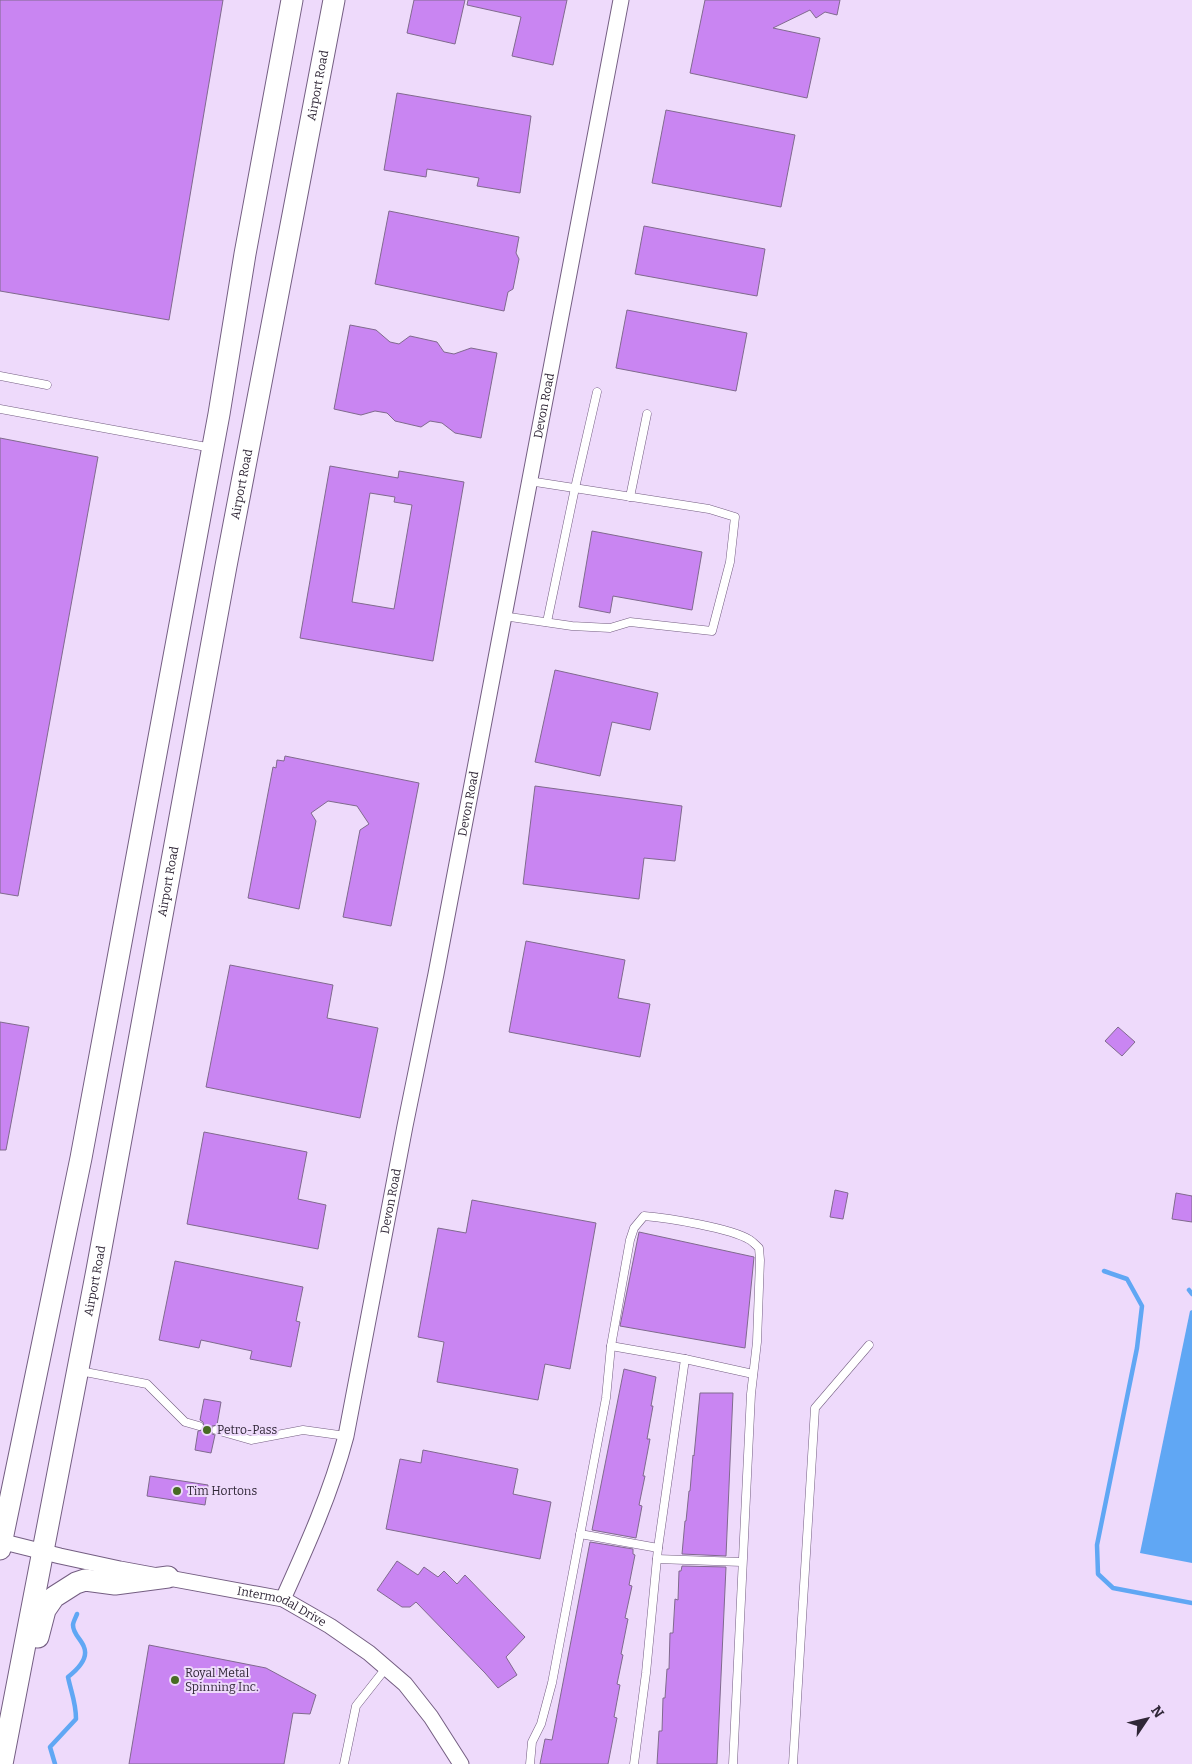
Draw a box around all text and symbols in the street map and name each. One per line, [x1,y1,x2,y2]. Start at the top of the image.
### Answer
street label: Airport Road [304,49,331,122]
street label: Devon Road [531,372,557,440]
street label: Airport Road [228,448,255,521]
street label: Devon Road [455,770,481,838]
street label: Airport Road [155,845,182,918]
street label: Devon Road [378,1167,404,1235]
street label: Airport Road [81,1244,108,1317]
place label: Petro-Pass [217,1423,277,1437]
marker: Petro-Pass [201,1424,213,1436]
place label: Tim Hortons [187,1484,257,1498]
marker: Tim Hortons [171,1485,183,1497]
street label: Intermodal Drive [236,1584,329,1629]
place label: Royal Metal Spinning Inc. [185,1666,259,1694]
marker: Royal Metal Spinning Inc. [169,1674,181,1686]
north arrow [1122,1694,1172,1744]
text: N [1147,1703,1167,1721]

